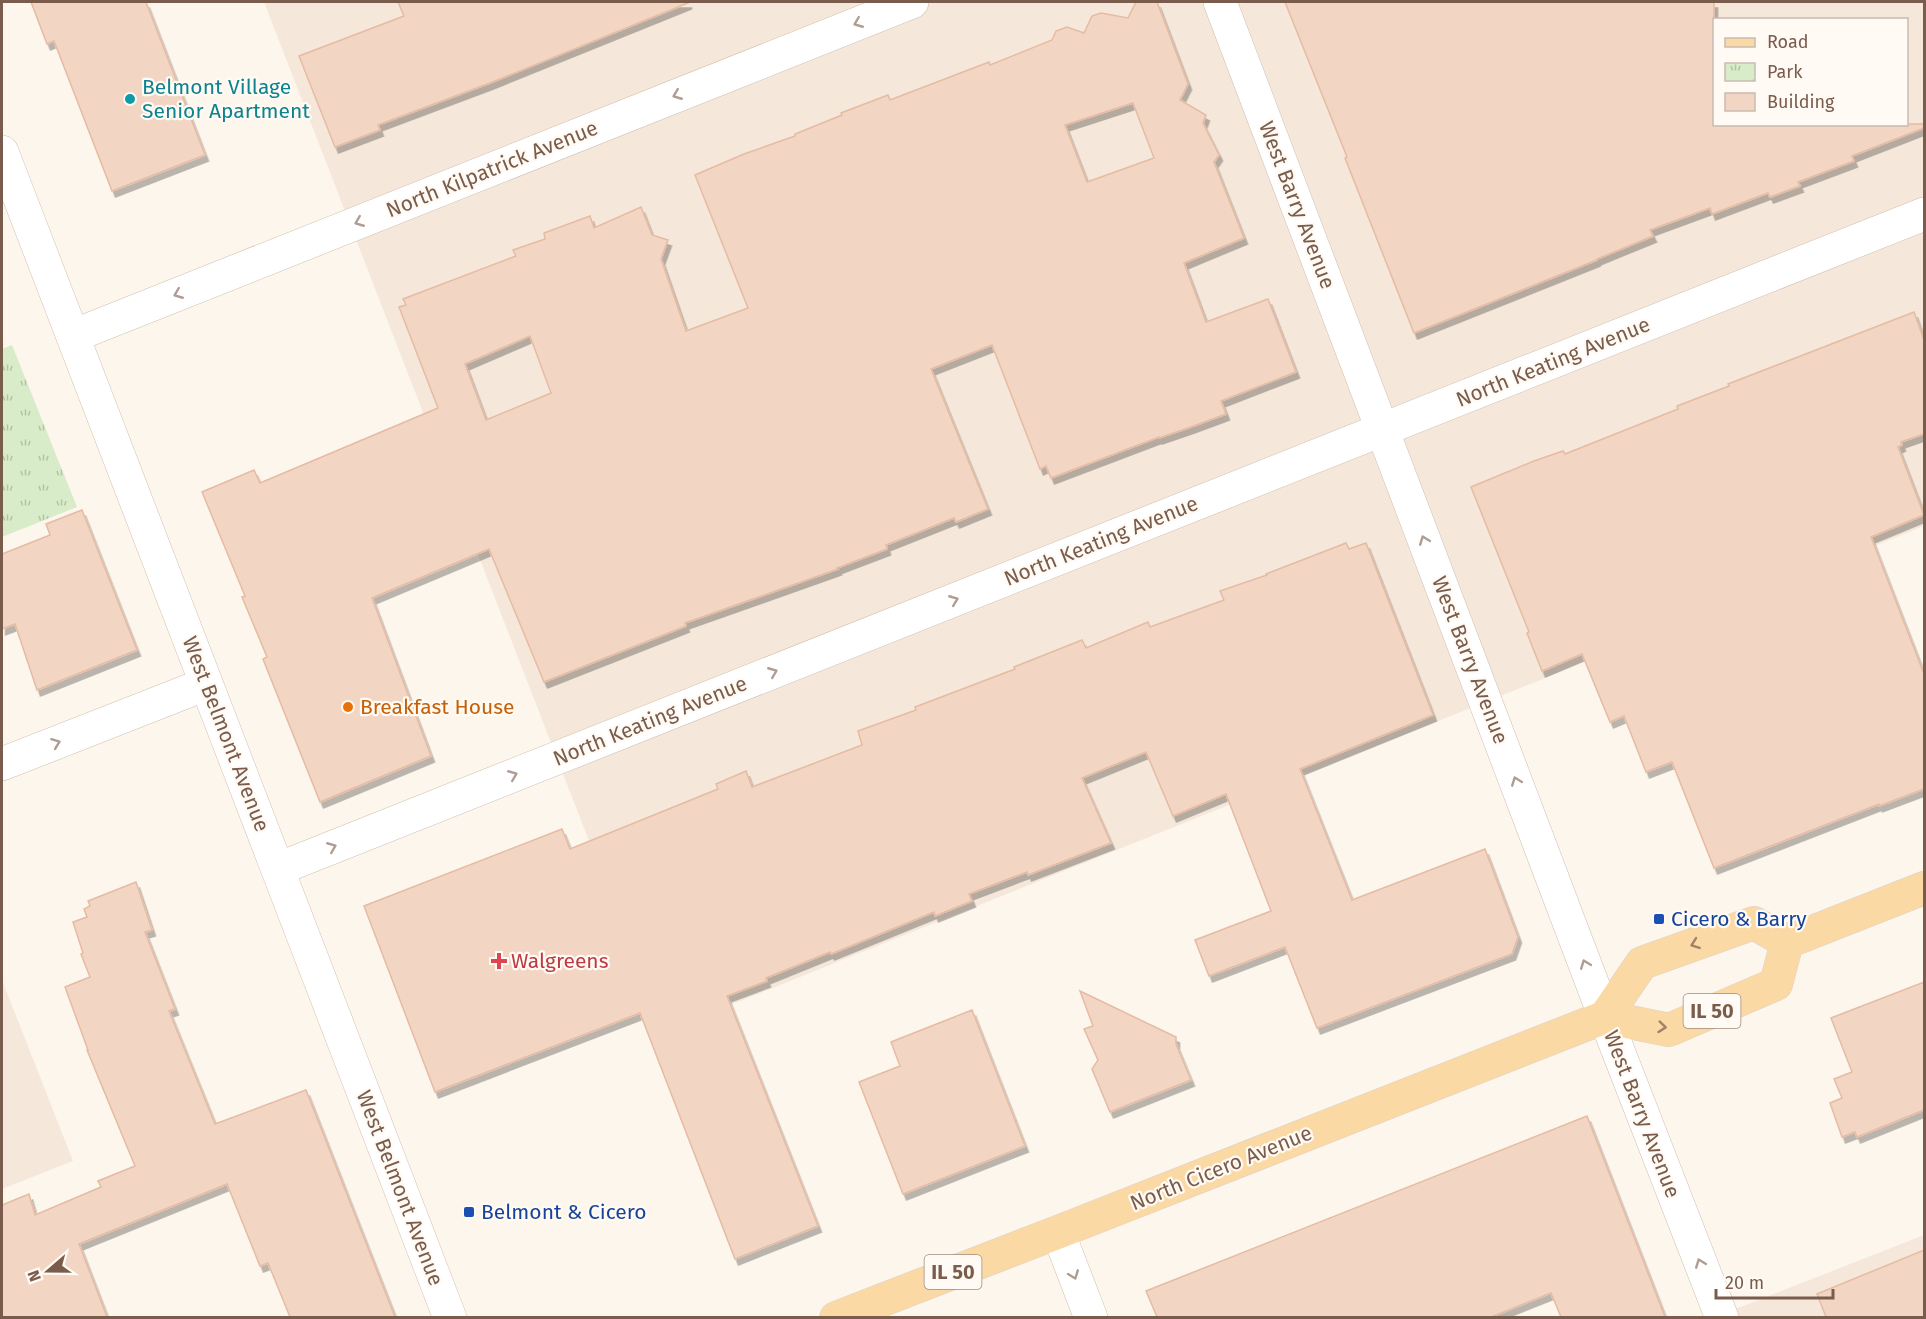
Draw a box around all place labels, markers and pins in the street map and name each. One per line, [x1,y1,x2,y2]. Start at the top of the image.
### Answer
place label: Belmont Village Senior Apartment [142,74,310,124]
marker: Belmont Village Senior Apartment [123,92,137,106]
place label: Breakfast House [360,694,514,720]
marker: Breakfast House [341,700,355,714]
place label: Cicero & Barry [1671,906,1807,932]
marker: Cicero & Barry [1652,912,1666,926]
place label: Walgreens [511,948,609,974]
marker: Walgreens [492,954,506,968]
place label: Belmont & Cicero [481,1199,646,1225]
marker: Belmont & Cicero [462,1205,476,1219]

